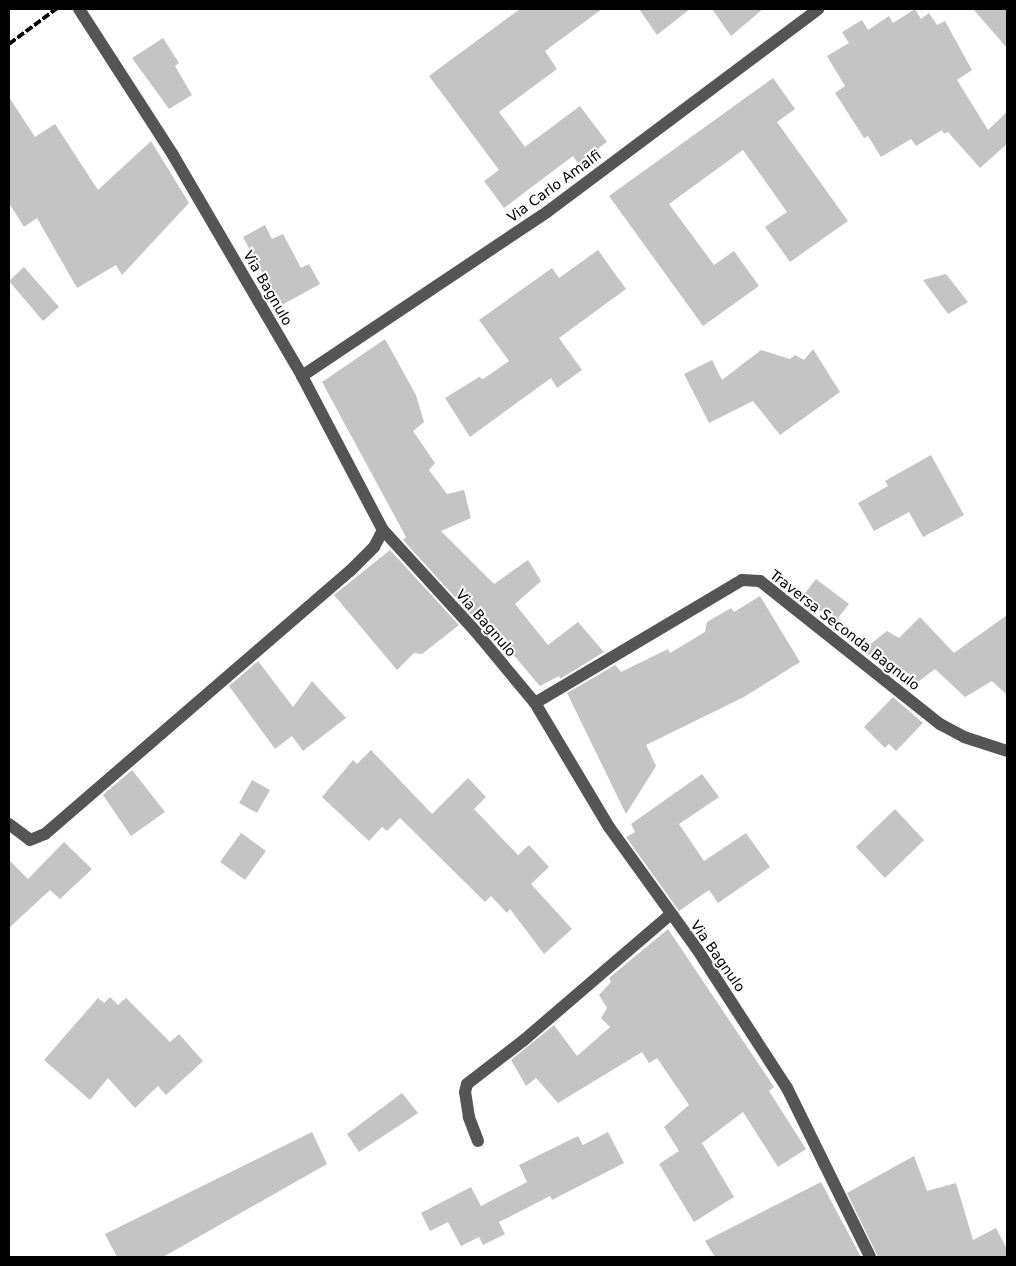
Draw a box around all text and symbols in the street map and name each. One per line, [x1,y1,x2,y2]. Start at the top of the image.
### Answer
street label: Via Carlo Amalfi [504,146,604,226]
street label: Via Bagnulo [240,248,296,328]
street label: Traversa Seconda Bagnulo [767,566,923,694]
street label: Via Bagnulo [452,586,520,660]
street label: Via Bagnulo [687,917,749,995]

